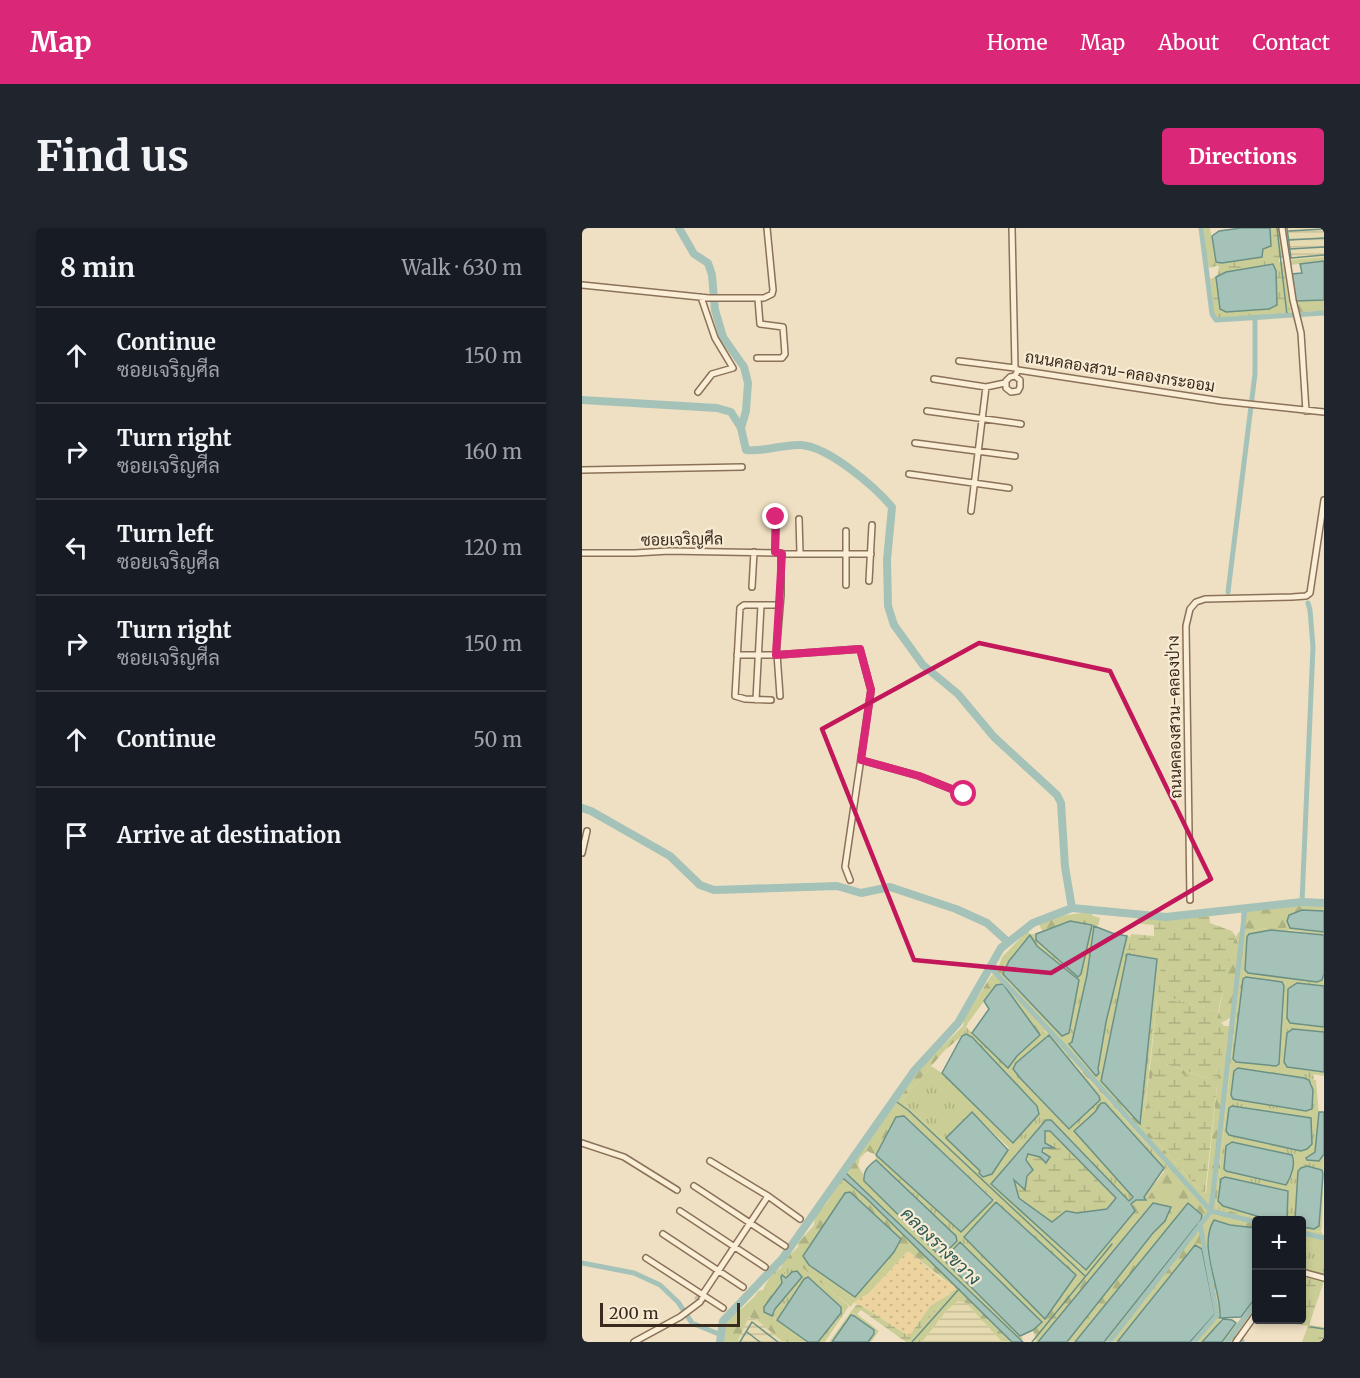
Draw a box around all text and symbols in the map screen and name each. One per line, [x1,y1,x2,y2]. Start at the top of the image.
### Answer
text: Map [30,24,92,60]
text: Home [987,29,1047,56]
text: Map [1080,29,1125,56]
text: About [1158,29,1219,56]
text: Contact [1252,29,1330,56]
button: Directions [1162,128,1324,185]
text: Find us [36,130,189,182]
text: 8 min [60,251,135,284]
text: Walk · 630 m [402,255,522,280]
text: Continue [117,328,216,356]
icon: ahead [60,339,93,372]
text: 150 m [465,343,522,368]
street label: ถนนคลองสวน-คลองกระออม [1024,346,1216,396]
text: ซอยเจริญศีล [117,357,220,382]
text: Turn right [117,424,231,452]
icon: right [60,435,93,468]
text: 160 m [464,439,522,464]
text: ซอยเจริญศีล [117,453,220,478]
route end [762,503,788,529]
text: Turn left [117,520,214,548]
street label: ซอยเจริญศีล [641,527,723,550]
icon: left [60,531,93,564]
text: 120 m [464,535,522,560]
text: ซอยเจริญศีล [117,549,220,574]
text: Turn right [117,616,231,644]
icon: right [60,627,93,660]
text: 150 m [465,631,522,656]
street label: ถนนคลองสวน-คลองป่าง [1163,635,1185,799]
text: ซอยเจริญศีล [117,645,220,670]
icon: ahead [60,723,93,756]
text: Continue [117,725,216,753]
text: 50 m [473,727,522,752]
route start [950,780,976,806]
icon: arrive [60,819,93,852]
text: Arrive at destination [117,821,341,849]
water label: คลองรางขวาง [896,1202,986,1290]
map controls [1252,1216,1306,1324]
button: + [1252,1216,1306,1270]
button: − [1252,1270,1306,1324]
scale bar [600,1300,740,1328]
text: 200 m [609,1303,659,1323]

